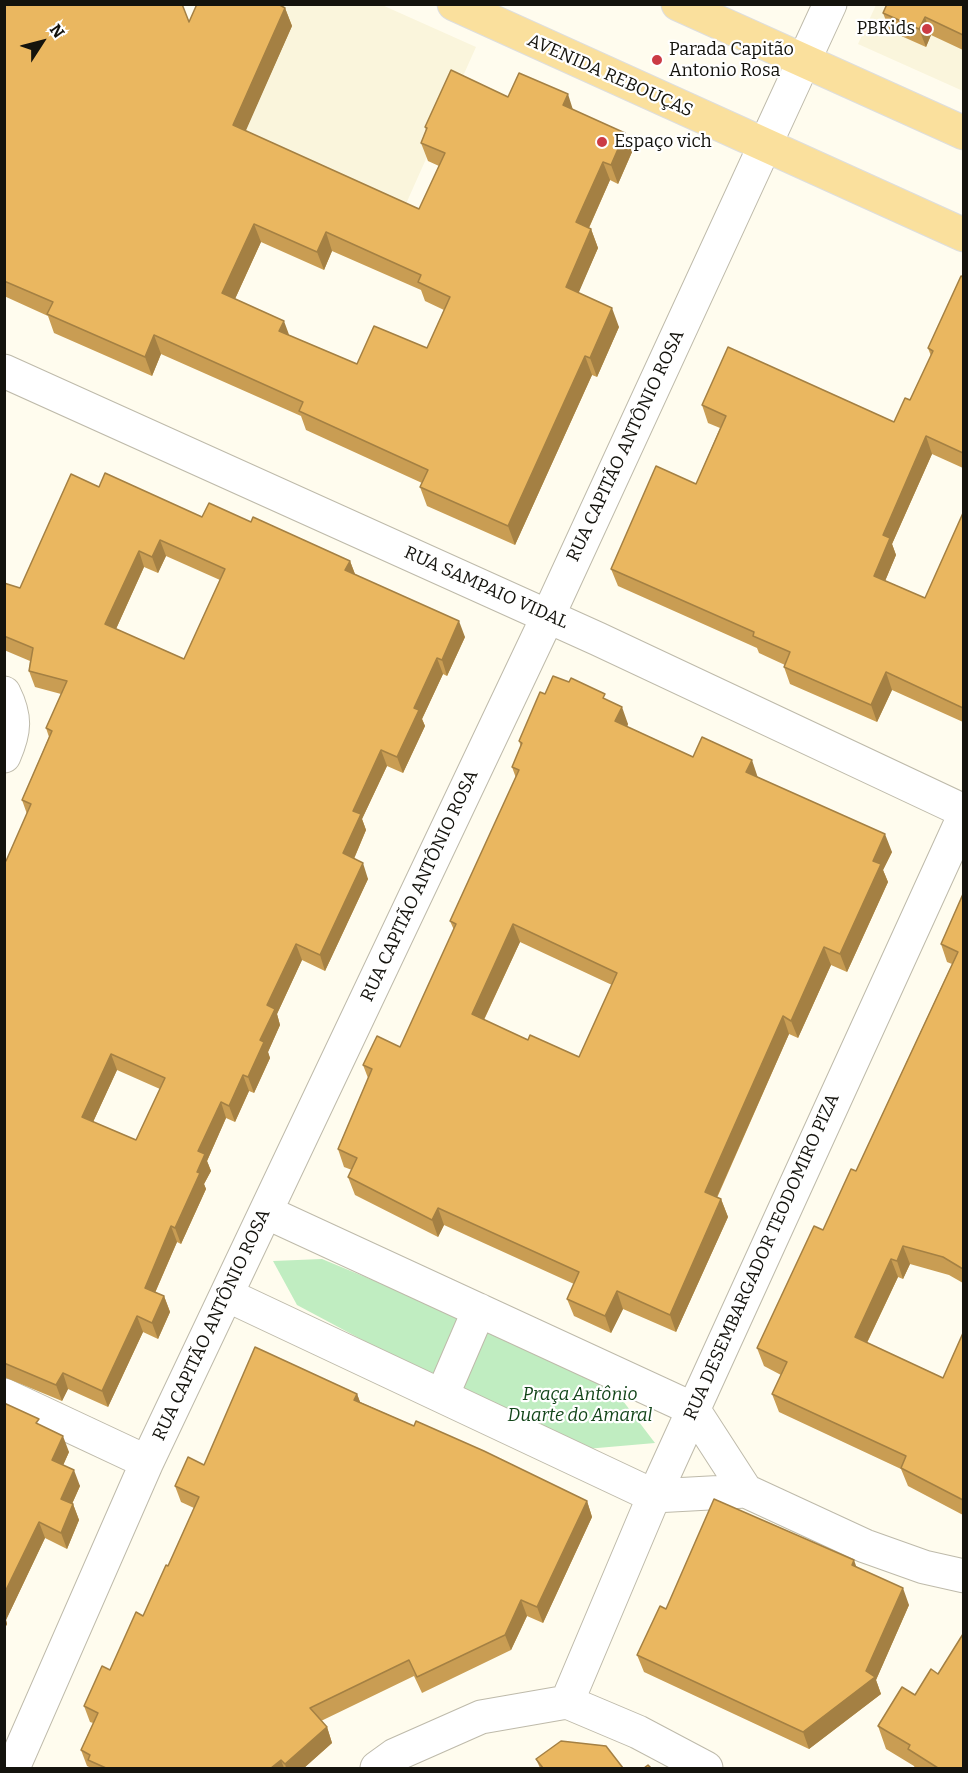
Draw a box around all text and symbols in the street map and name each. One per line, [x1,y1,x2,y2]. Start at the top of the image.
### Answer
north arrow [12,12,72,72]
place label: PBKids [857,18,915,40]
text: N [46,21,68,42]
marker: PBKids [920,22,934,36]
street label: AVENIDA REBOUÇAS [524,30,696,122]
place label: Parada Capitão Antonio Rosa [669,39,794,82]
marker: Parada Capitão Antonio Rosa [650,53,664,67]
place label: Espaço vich [614,131,712,153]
marker: Espaço vich [595,135,609,149]
street label: RUA CAPITÃO ANTÔNIO ROSA [563,327,689,565]
street label: RUA SAMPAIO VIDAL [401,542,571,634]
street label: RUA CAPITÃO ANTÔNIO ROSA [357,767,483,1005]
street label: RUA DESEMBARGADOR TEODOMIRO PIZA [680,1090,844,1424]
street label: RUA CAPITÃO ANTÔNIO ROSA [149,1206,275,1444]
park label: Praça Antônio Duarte do Amaral [508,1384,652,1426]

